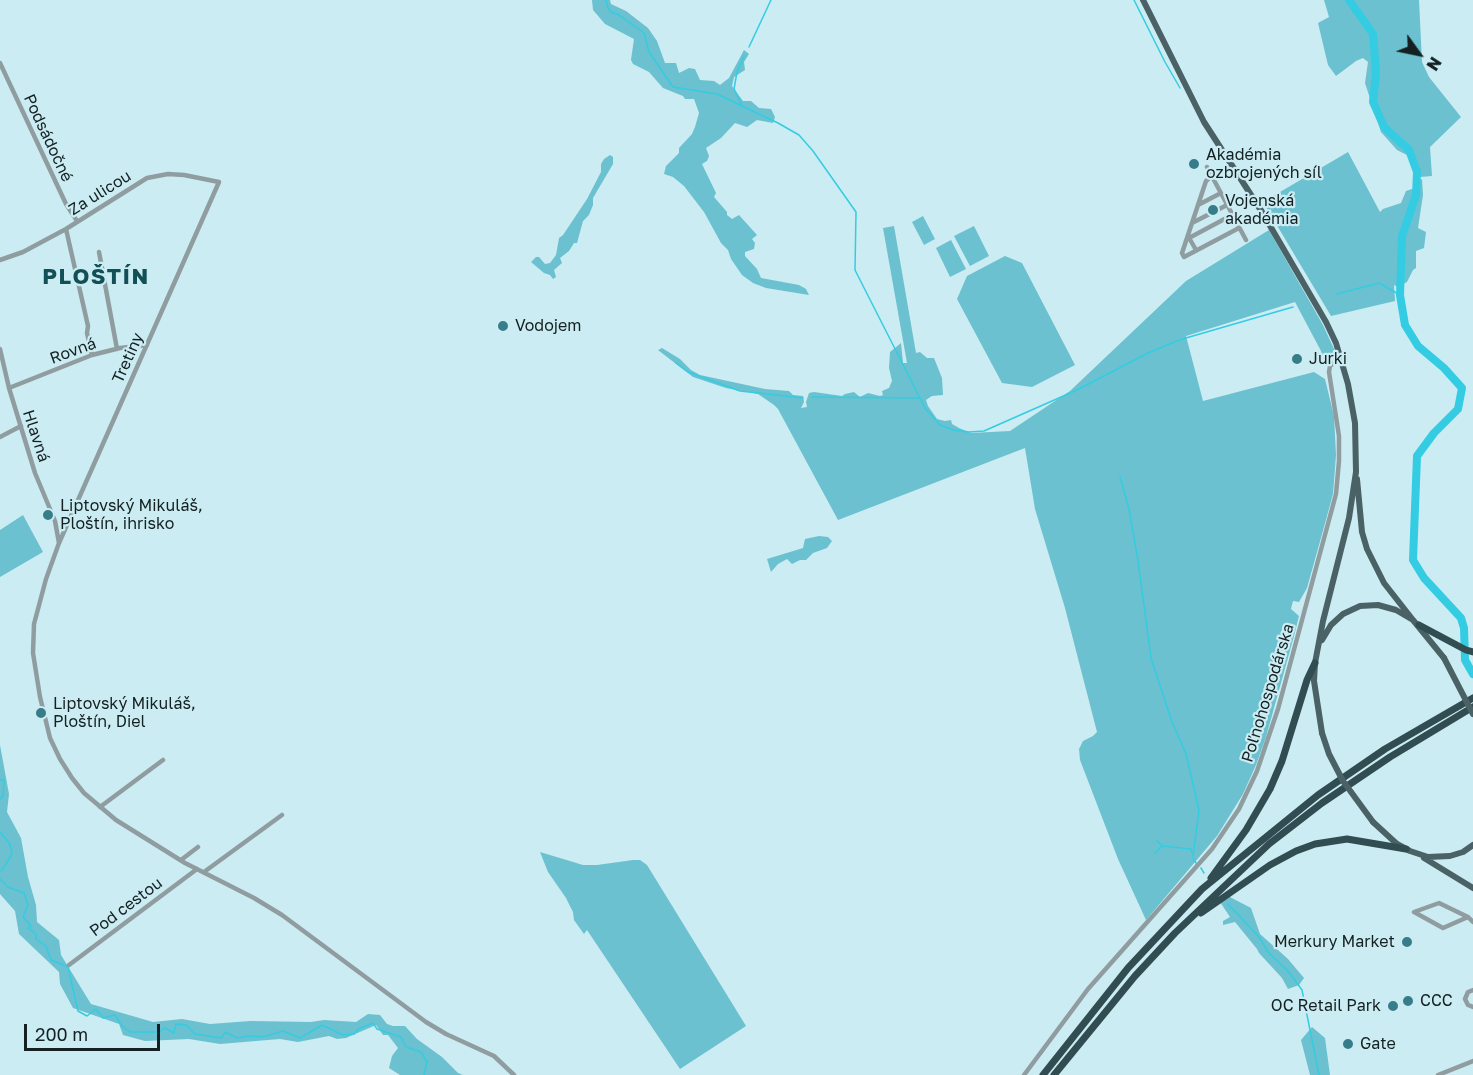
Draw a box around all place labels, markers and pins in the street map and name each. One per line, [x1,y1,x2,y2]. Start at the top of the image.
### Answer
place label: Akadémia ozbrojených síl [1206,145,1322,183]
marker: Akadémia ozbrojených síl [1187,157,1201,171]
place label: Vojenská akadémia [1225,191,1299,229]
marker: Vojenská akadémia [1206,203,1220,217]
place label: Vodojem [515,316,582,336]
marker: Vodojem [496,319,510,333]
place label: Jurki [1309,349,1347,369]
marker: Jurki [1290,352,1304,366]
place label: Liptovský Mikuláš, Ploštín, ihrisko [60,496,203,534]
marker: Liptovský Mikuláš, Ploštín, ihrisko [41,508,55,522]
place label: Liptovský Mikuláš, Ploštín, Diel [53,694,196,732]
marker: Liptovský Mikuláš, Ploštín, Diel [34,706,48,720]
place label: Merkury Market [1274,932,1395,952]
marker: Merkury Market [1400,935,1414,949]
place label: CCC [1420,991,1453,1011]
marker: CCC [1401,994,1415,1008]
place label: OC Retail Park [1271,996,1381,1016]
marker: OC Retail Park [1386,999,1400,1013]
place label: Gate [1360,1034,1396,1054]
marker: Gate [1341,1037,1355,1051]

